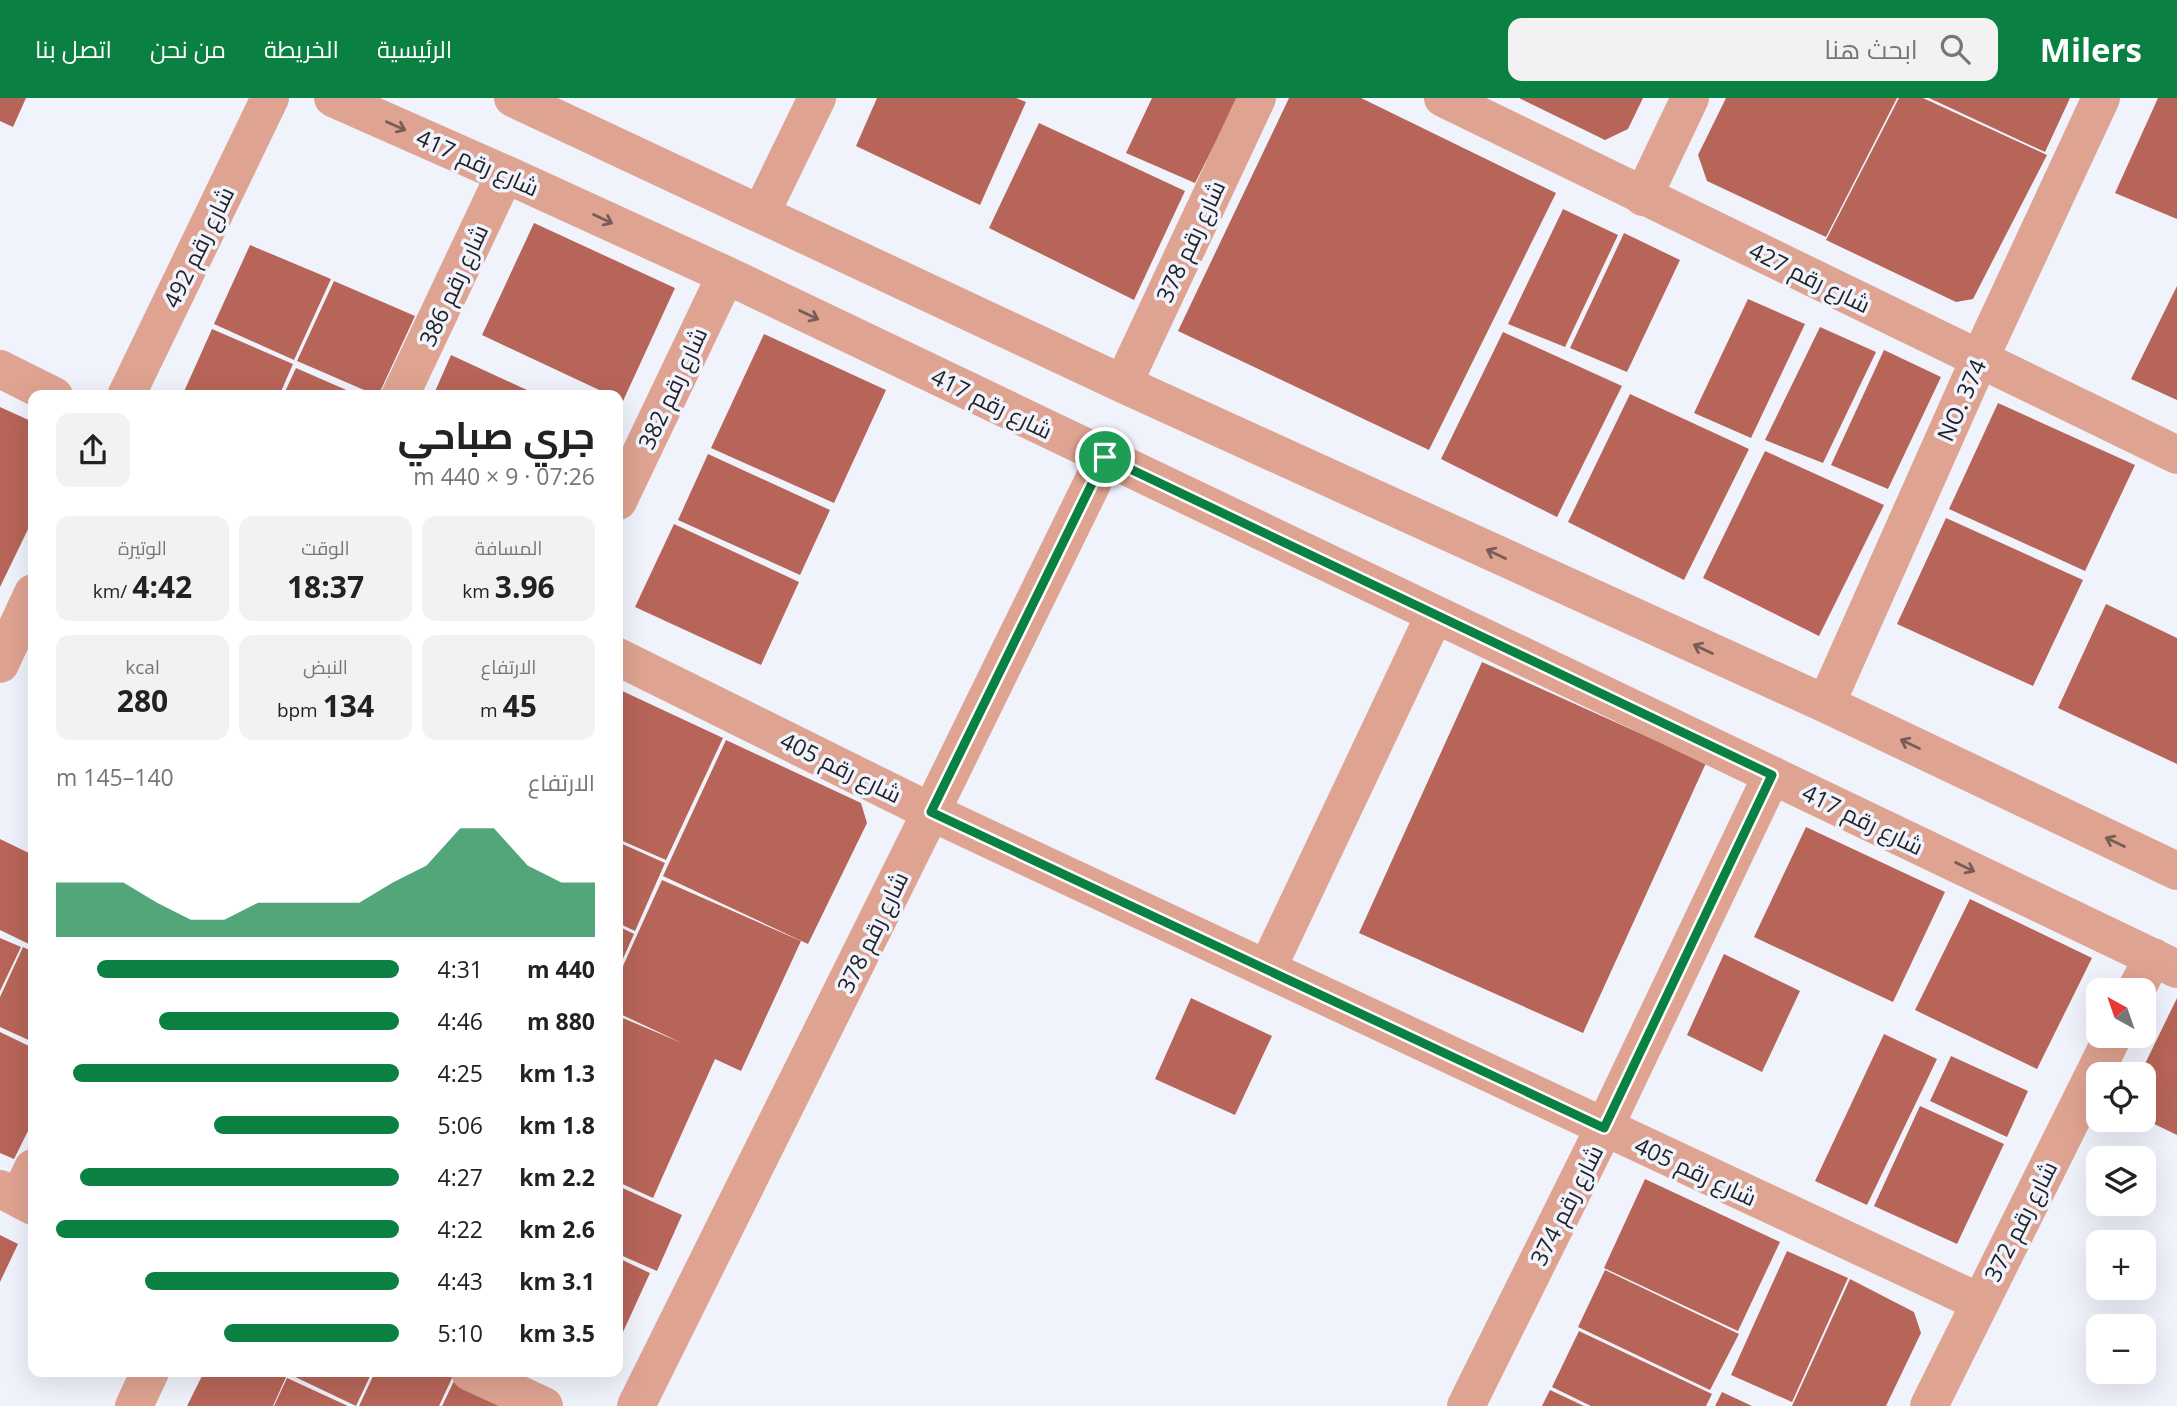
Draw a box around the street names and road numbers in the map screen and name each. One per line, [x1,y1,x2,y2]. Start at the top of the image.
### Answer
street label: شارع رقم 417 [411,121,544,204]
street label: شارع رقم 378 [1148,175,1233,308]
street label: شارع رقم 492 [155,181,242,313]
street label: شارع رقم 386 [411,219,496,352]
street label: شارع رقم 427 [1744,234,1876,321]
street label: شارع رقم 382 [630,322,715,455]
street label: NO. 374 [1929,354,1993,446]
street label: شارع رقم 417 [926,360,1058,447]
street label: شارع رقم 405 [775,724,907,811]
street label: شارع رقم 417 [1797,776,1929,863]
street label: شارع رقم 378 [829,866,916,998]
street label: شارع رقم 405 [1629,1129,1762,1214]
street label: شارع رقم 374 [1522,1139,1611,1271]
street label: شارع رقم 372 [1976,1155,2065,1287]

